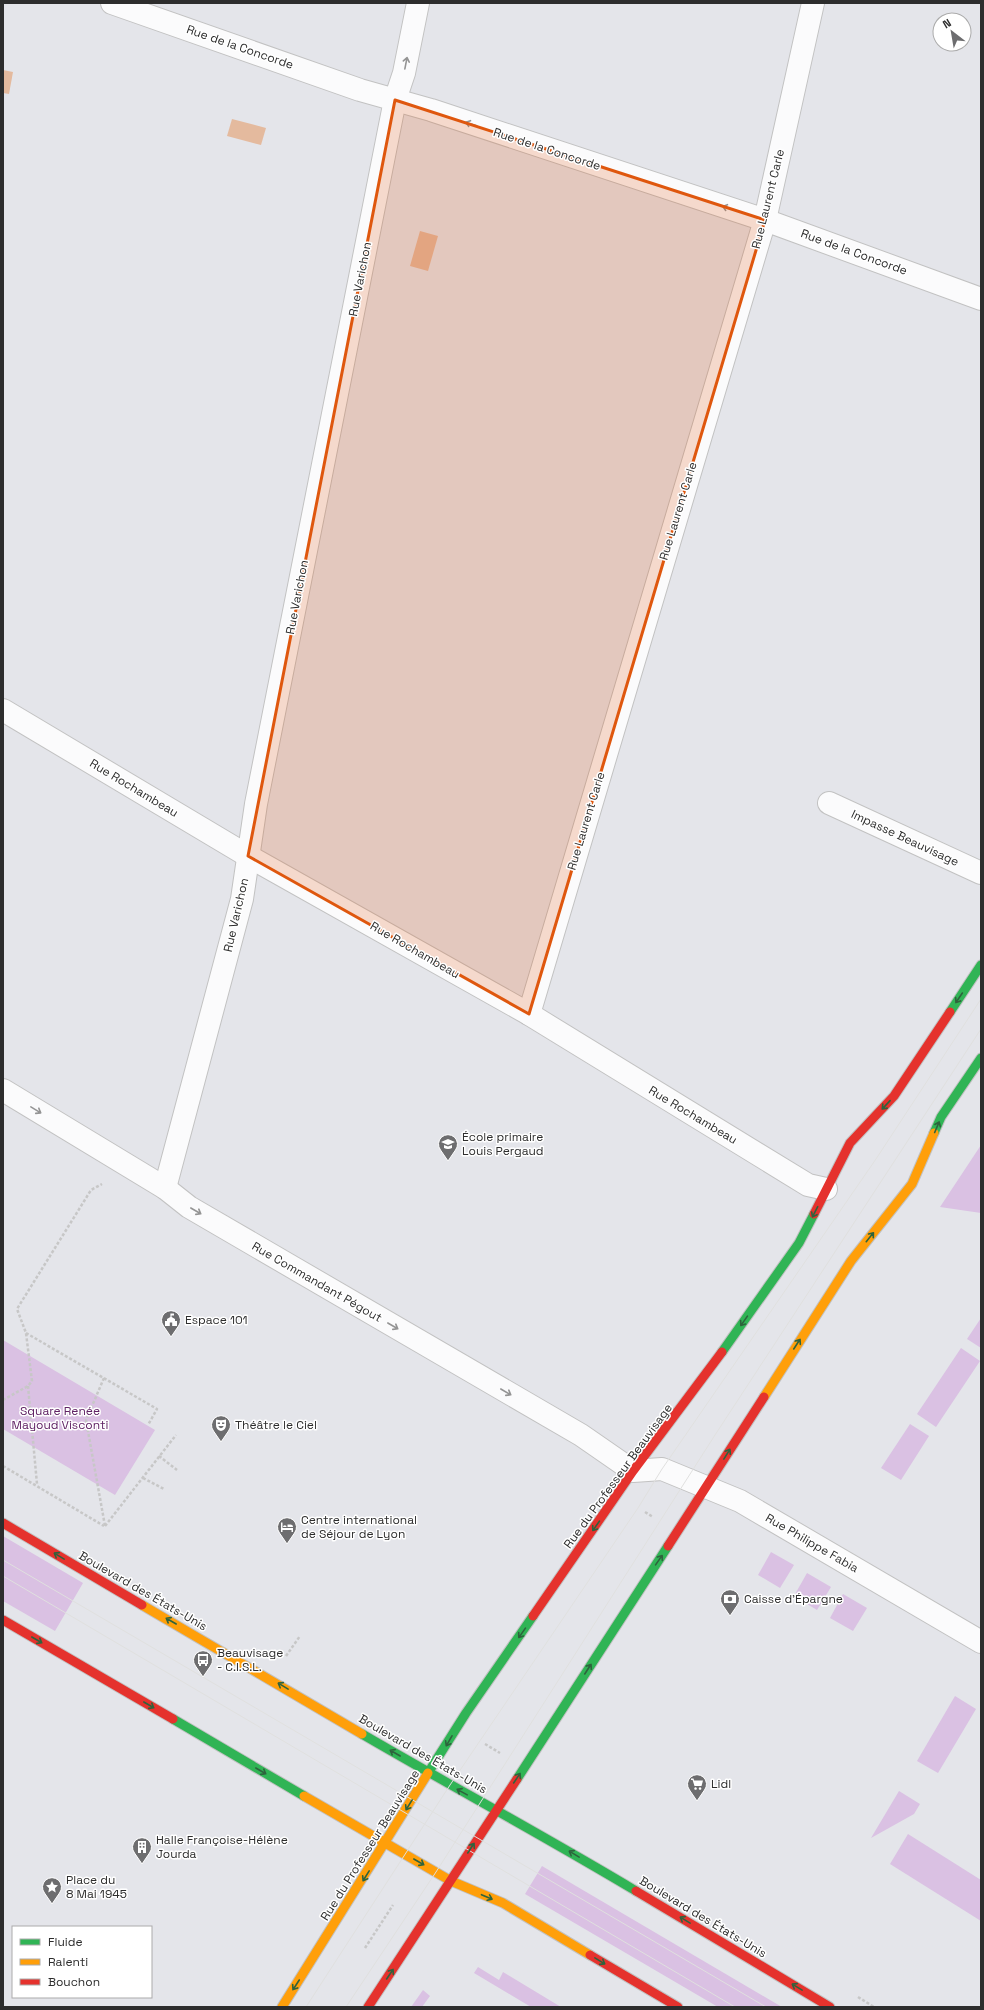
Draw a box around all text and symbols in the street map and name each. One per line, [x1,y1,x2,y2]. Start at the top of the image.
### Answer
north arrow [932,12,972,52]
text: N [940,16,954,31]
street label: Rue de la Concorde [184,21,296,73]
one-way arrow [403,57,411,70]
one-way arrow [466,119,478,127]
street label: Rue de la Concorde [491,124,603,174]
street label: Rue Laurent Carle [748,148,788,250]
one-way arrow [722,204,735,211]
street label: Rue de la Concorde [799,225,909,279]
street label: Rue Varichon [345,240,375,318]
street label: Rue Laurent Carle [655,460,701,562]
street label: Rue Varichon [282,558,312,636]
street label: Rue Rochambeau [87,755,181,821]
street label: Rue Laurent Carle [563,770,609,872]
street label: Impasse Beauvisage [849,806,961,870]
street label: Rue Varichon [220,876,252,954]
street label: Rue Rochambeau [367,918,463,982]
one-way arrow [955,992,963,1003]
street label: Rue Rochambeau [646,1082,740,1148]
one-way arrow [881,1099,890,1110]
one-way arrow [30,1106,41,1114]
one-way arrow [934,1122,941,1134]
place label: École primaire Louis Pergaud [462,1129,544,1159]
school or university icon: École primaire Louis Pergaud [437,1133,459,1161]
one-way arrow [811,1206,818,1218]
one-way arrow [190,1208,202,1216]
one-way arrow [865,1232,874,1242]
street label: Rue Commandant Pégout [249,1238,385,1326]
public building icon: Espace 101 [160,1309,182,1337]
place label: Espace 101 [185,1312,248,1328]
one-way arrow [740,1315,748,1326]
one-way arrow [387,1323,399,1331]
one-way arrow [793,1339,801,1350]
one-way arrow [500,1388,512,1396]
street label: Rue du Professeur Beauvisage [560,1400,676,1552]
park label: Square Renée Mayoud Visconti [12,1403,108,1433]
theatre icon: Théâtre le Ciel [210,1414,232,1442]
place label: Théâtre le Ciel [235,1417,317,1433]
one-way arrow [723,1448,731,1460]
street label: Rue Philippe Fabia [763,1510,862,1576]
place label: Centre international de Séjour de Lyon [301,1512,417,1542]
hotel icon: Centre international de Séjour de Lyon [276,1516,298,1544]
one-way arrow [592,1521,600,1532]
street label: Boulevard des États-Unis [76,1548,210,1634]
one-way arrow [53,1551,65,1559]
one-way arrow [655,1555,663,1566]
bank icon: Caisse d'Épargne [719,1588,741,1616]
place label: Caisse d'Épargne [744,1591,843,1607]
one-way arrow [165,1617,177,1625]
one-way arrow [518,1627,526,1638]
one-way arrow [31,1636,43,1644]
place label: Beauvisage - C.I.S.L. [217,1645,283,1675]
bus stop icon: Beauvisage - C.I.S.L. [192,1649,214,1677]
one-way arrow [584,1664,592,1675]
one-way arrow [277,1682,289,1690]
one-way arrow [143,1702,155,1710]
street label: Boulevard des États-Unis [356,1711,490,1797]
one-way arrow [444,1735,452,1747]
one-way arrow [389,1748,401,1756]
street label: Rue du Professeur Beauvisage [317,1766,423,1924]
one-way arrow [255,1767,267,1775]
one-way arrow [513,1772,521,1783]
supermarket icon: Lidl [686,1773,708,1801]
place label: Lidl [711,1776,731,1792]
one-way arrow [456,1787,468,1795]
one-way arrow [405,1800,414,1811]
place label: Halle Françoise-Hélène Jourda [156,1832,288,1862]
building icon: Halle Françoise-Hélène Jourda [131,1836,153,1864]
one-way arrow [468,1842,476,1854]
one-way arrow [568,1849,580,1857]
one-way arrow [413,1858,425,1866]
one-way arrow [361,1870,369,1882]
place label: Place du 8 Mai 1945 [66,1872,127,1902]
street label: Boulevard des États-Unis [636,1873,770,1961]
place icon: Place du 8 Mai 1945 [41,1876,63,1904]
one-way arrow [480,1893,492,1901]
one-way arrow [679,1916,691,1924]
legend [12,1926,152,1998]
text: Fluide [48,1934,83,1950]
text: Ralenti [48,1954,88,1970]
one-way arrow [593,1957,605,1965]
one-way arrow [386,1969,394,1980]
text: Bouchon [48,1974,100,1990]
one-way arrow [292,1980,300,1991]
one-way arrow [792,1983,803,1991]

